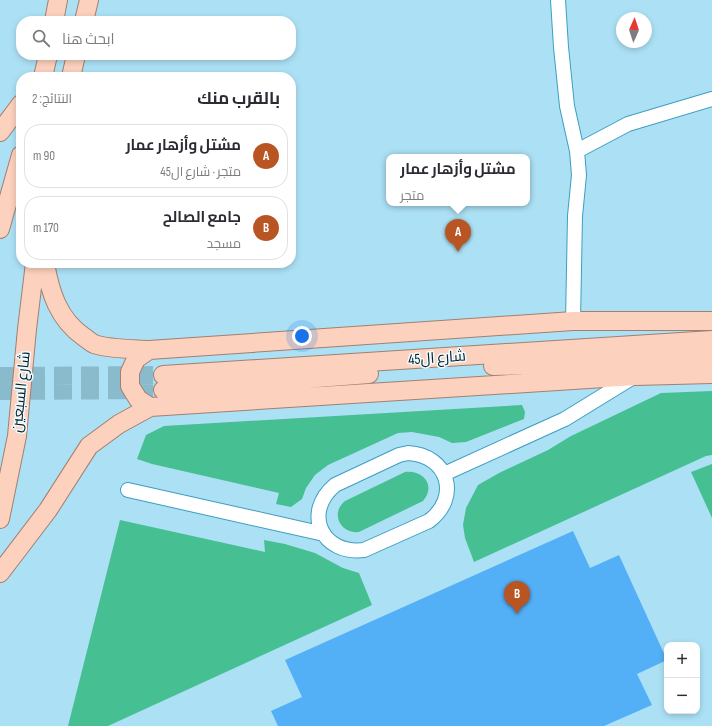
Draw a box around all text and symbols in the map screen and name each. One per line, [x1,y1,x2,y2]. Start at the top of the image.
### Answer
north arrow [616,12,652,48]
search box [16,16,296,60]
icon: search [30,27,52,49]
text: ابحث هنا [62,30,115,49]
text: بالقرب منك [197,89,280,109]
text: النتائج: 2 [32,91,72,107]
text: مشتل وأزهار عمار [126,136,241,155]
text: 90 m [33,148,55,164]
text: A [263,148,269,164]
popup [386,154,530,206]
text: مشتل وأزهار عمار [400,160,516,179]
text: متجر · شارع ال45 [160,164,241,180]
text: متجر [400,188,424,204]
text: جامع الصالح [163,208,241,227]
pin: A [445,219,471,252]
text: 170 m [33,220,59,236]
text: B [263,220,269,236]
text: مسجد [207,236,241,252]
your location [292,326,312,346]
street label: شارع ال45 [408,347,467,370]
street label: شارع السبعين [7,351,36,434]
pin: B [504,581,530,614]
map controls [664,642,700,714]
button: + [664,642,700,678]
button: − [664,678,700,714]

